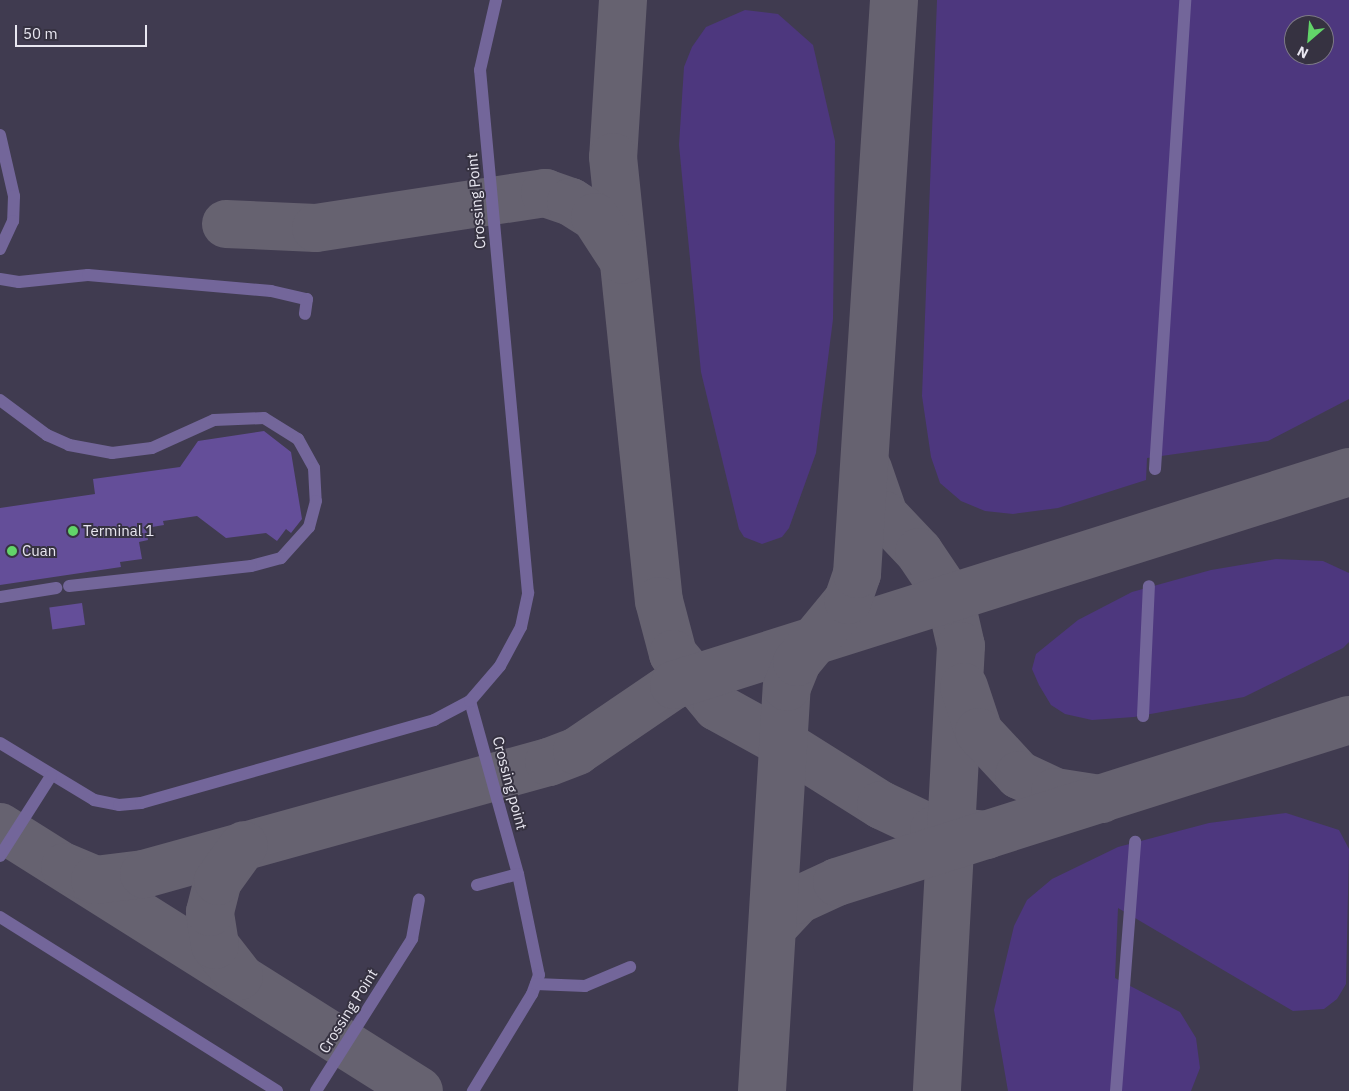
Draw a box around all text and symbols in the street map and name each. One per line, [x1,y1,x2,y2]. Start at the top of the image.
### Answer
scale bar [18,15,150,47]
north arrow [1284,15,1334,65]
text: 50 m [23,24,58,43]
text: N [1294,42,1311,63]
street label: Crossing Point [463,152,489,250]
place label: Terminal 1 [83,522,154,540]
marker: Terminal 1 [67,525,79,537]
place label: Cuan [22,542,56,560]
marker: Cuan [6,545,18,557]
street label: Crossing point [489,734,531,832]
street label: Crossing Point [315,965,381,1057]

